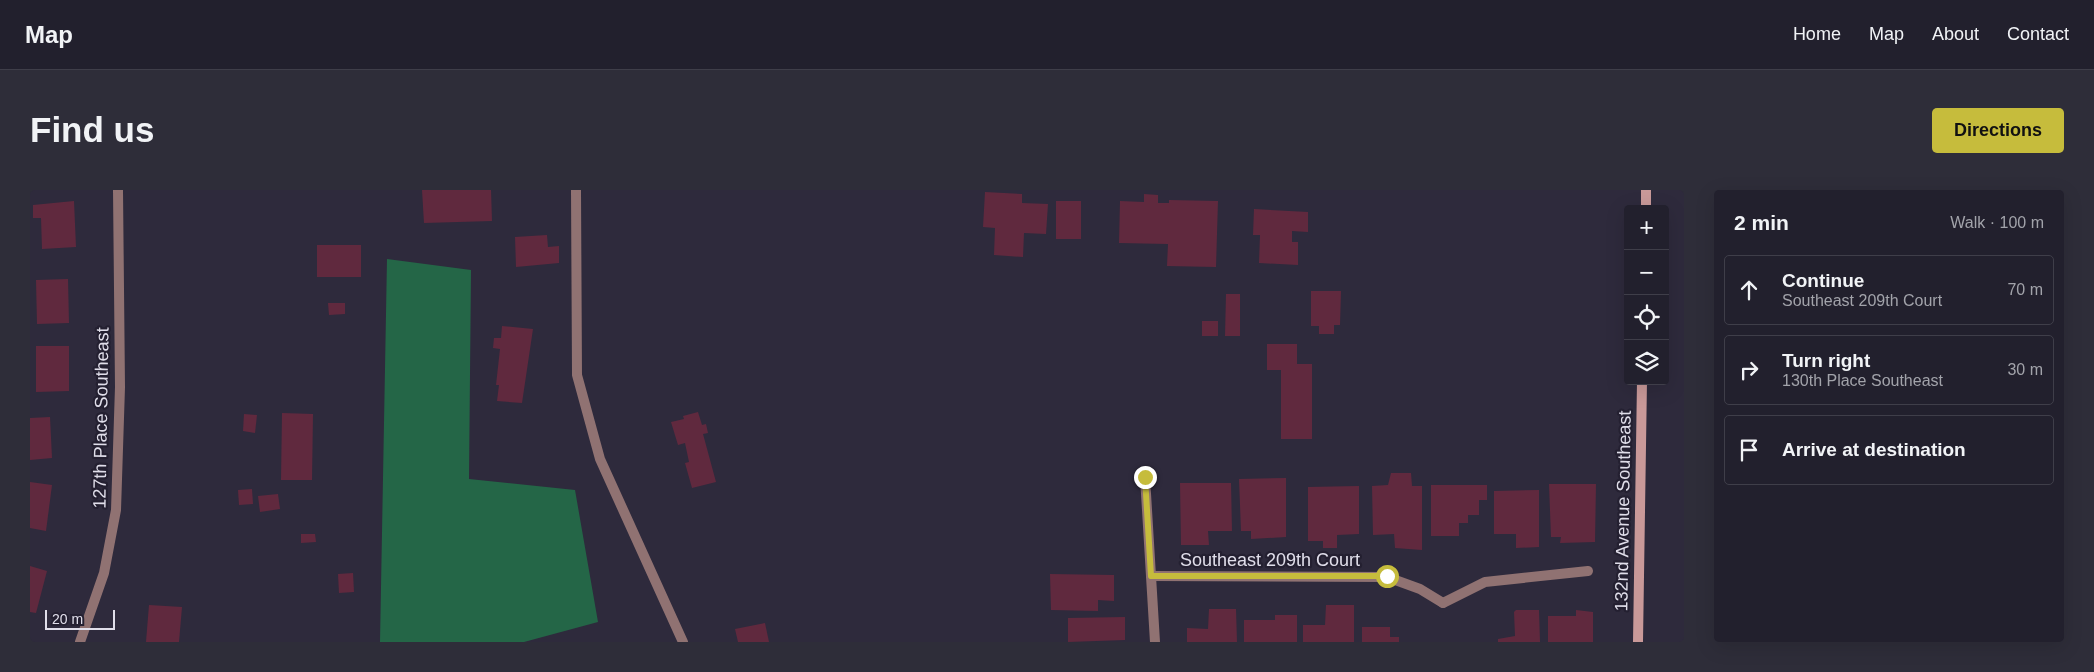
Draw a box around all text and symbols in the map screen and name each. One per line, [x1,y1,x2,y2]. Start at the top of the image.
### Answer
text: Map [25,21,73,48]
text: Home [1793,24,1841,44]
text: Map [1869,24,1904,44]
text: About [1932,24,1979,44]
text: Contact [2007,24,2069,44]
button: Directions [1932,108,2064,153]
text: Find us [30,110,154,149]
map controls [1624,205,1669,385]
button: + [1624,205,1669,250]
text: 2 min [1734,211,1789,234]
text: Walk · 100 m [1950,214,2044,231]
button: − [1624,250,1669,295]
text: Continue [1782,270,1864,291]
icon: ahead [1735,276,1763,304]
text: 70 m [2007,281,2043,298]
text: Southeast 209th Court [1782,292,1942,309]
button: locate [1624,295,1669,340]
street label: 127th Place Southeast [89,327,113,509]
button: layers [1624,340,1669,385]
text: Turn right [1782,350,1870,371]
icon: right [1735,356,1763,384]
text: 30 m [2007,361,2043,378]
text: 130th Place Southeast [1782,372,1943,389]
street label: 132nd Avenue Southeast [1611,410,1635,612]
icon: arrive [1735,436,1763,464]
text: Arrive at destination [1782,439,1966,460]
route end [1134,466,1157,489]
street label: Southeast 209th Court [1180,550,1360,570]
route start [1376,565,1399,588]
scale bar [45,607,115,630]
text: 20 m [52,611,83,627]

